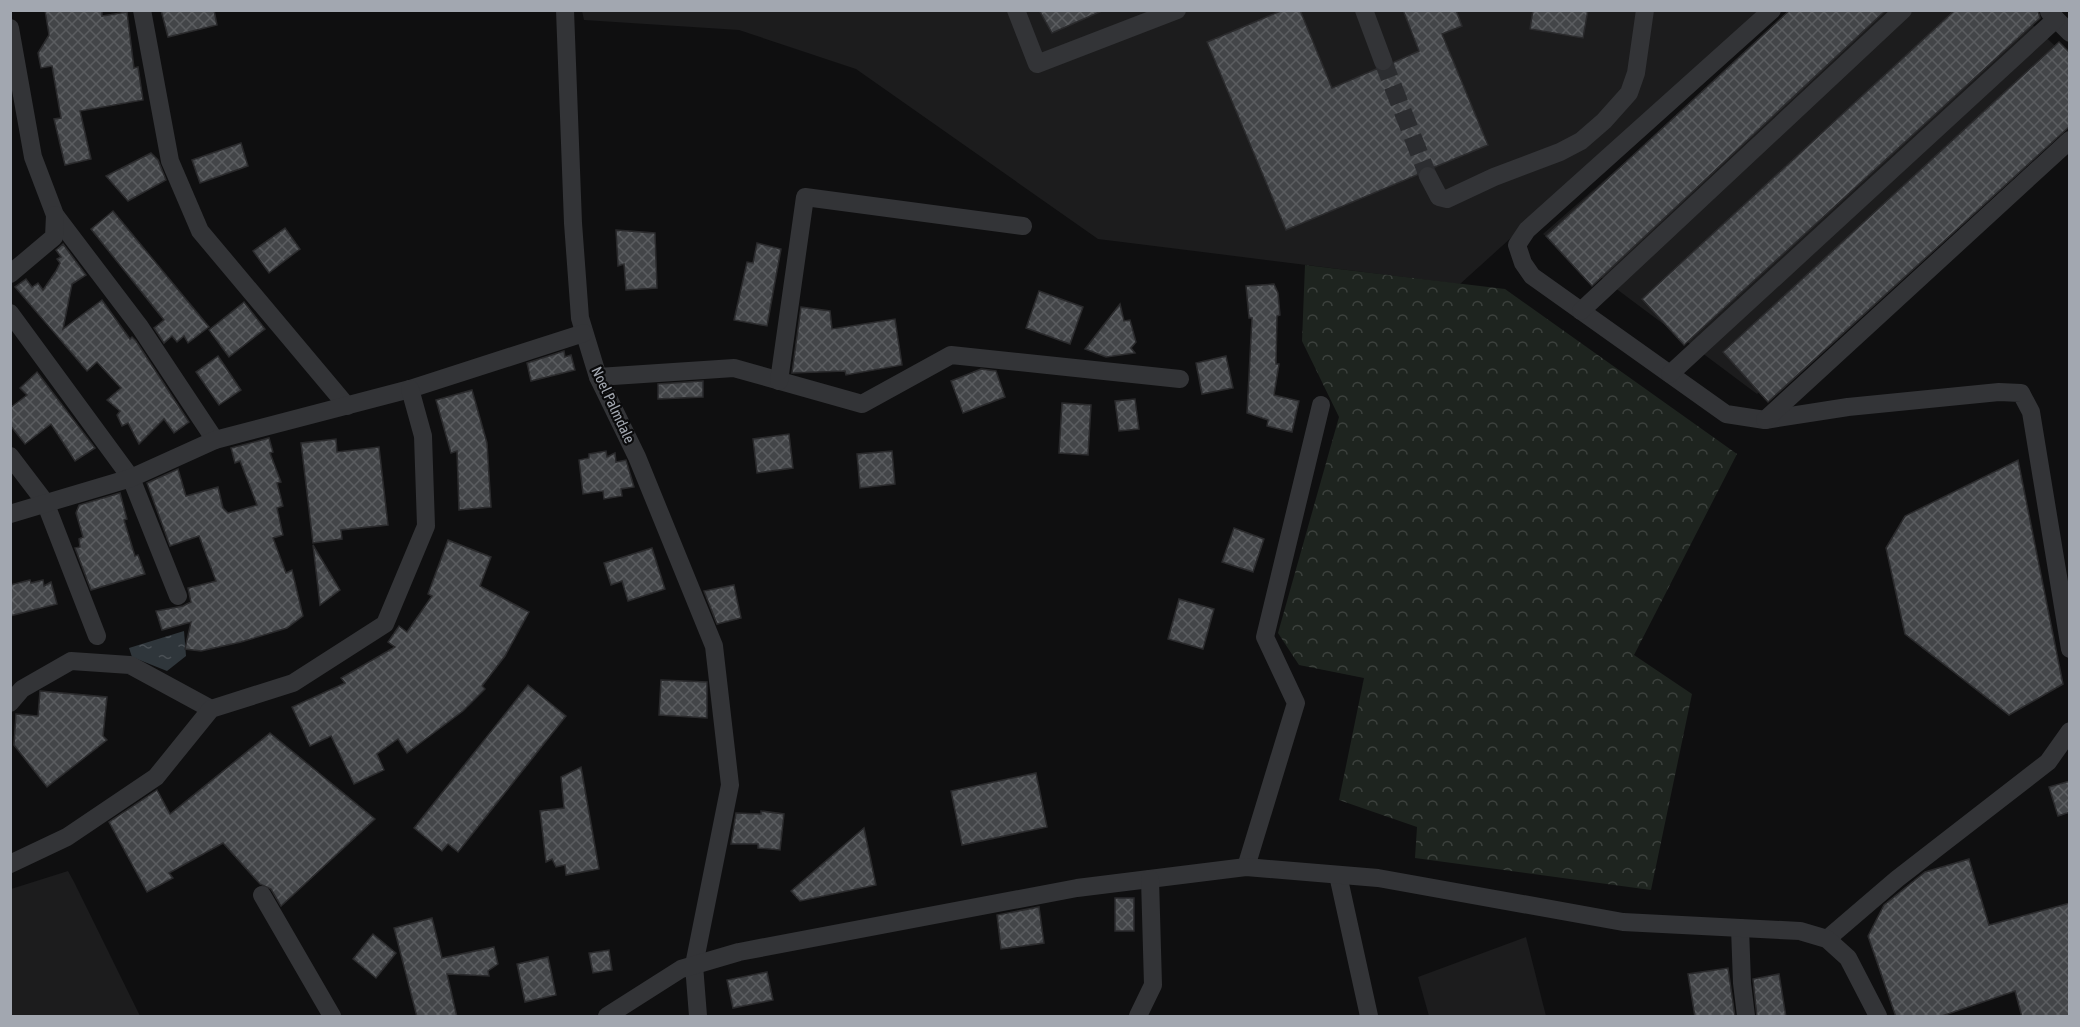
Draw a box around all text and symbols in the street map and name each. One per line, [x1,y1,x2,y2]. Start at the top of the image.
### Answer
street label: Noel Palmdale [588,364,639,446]

